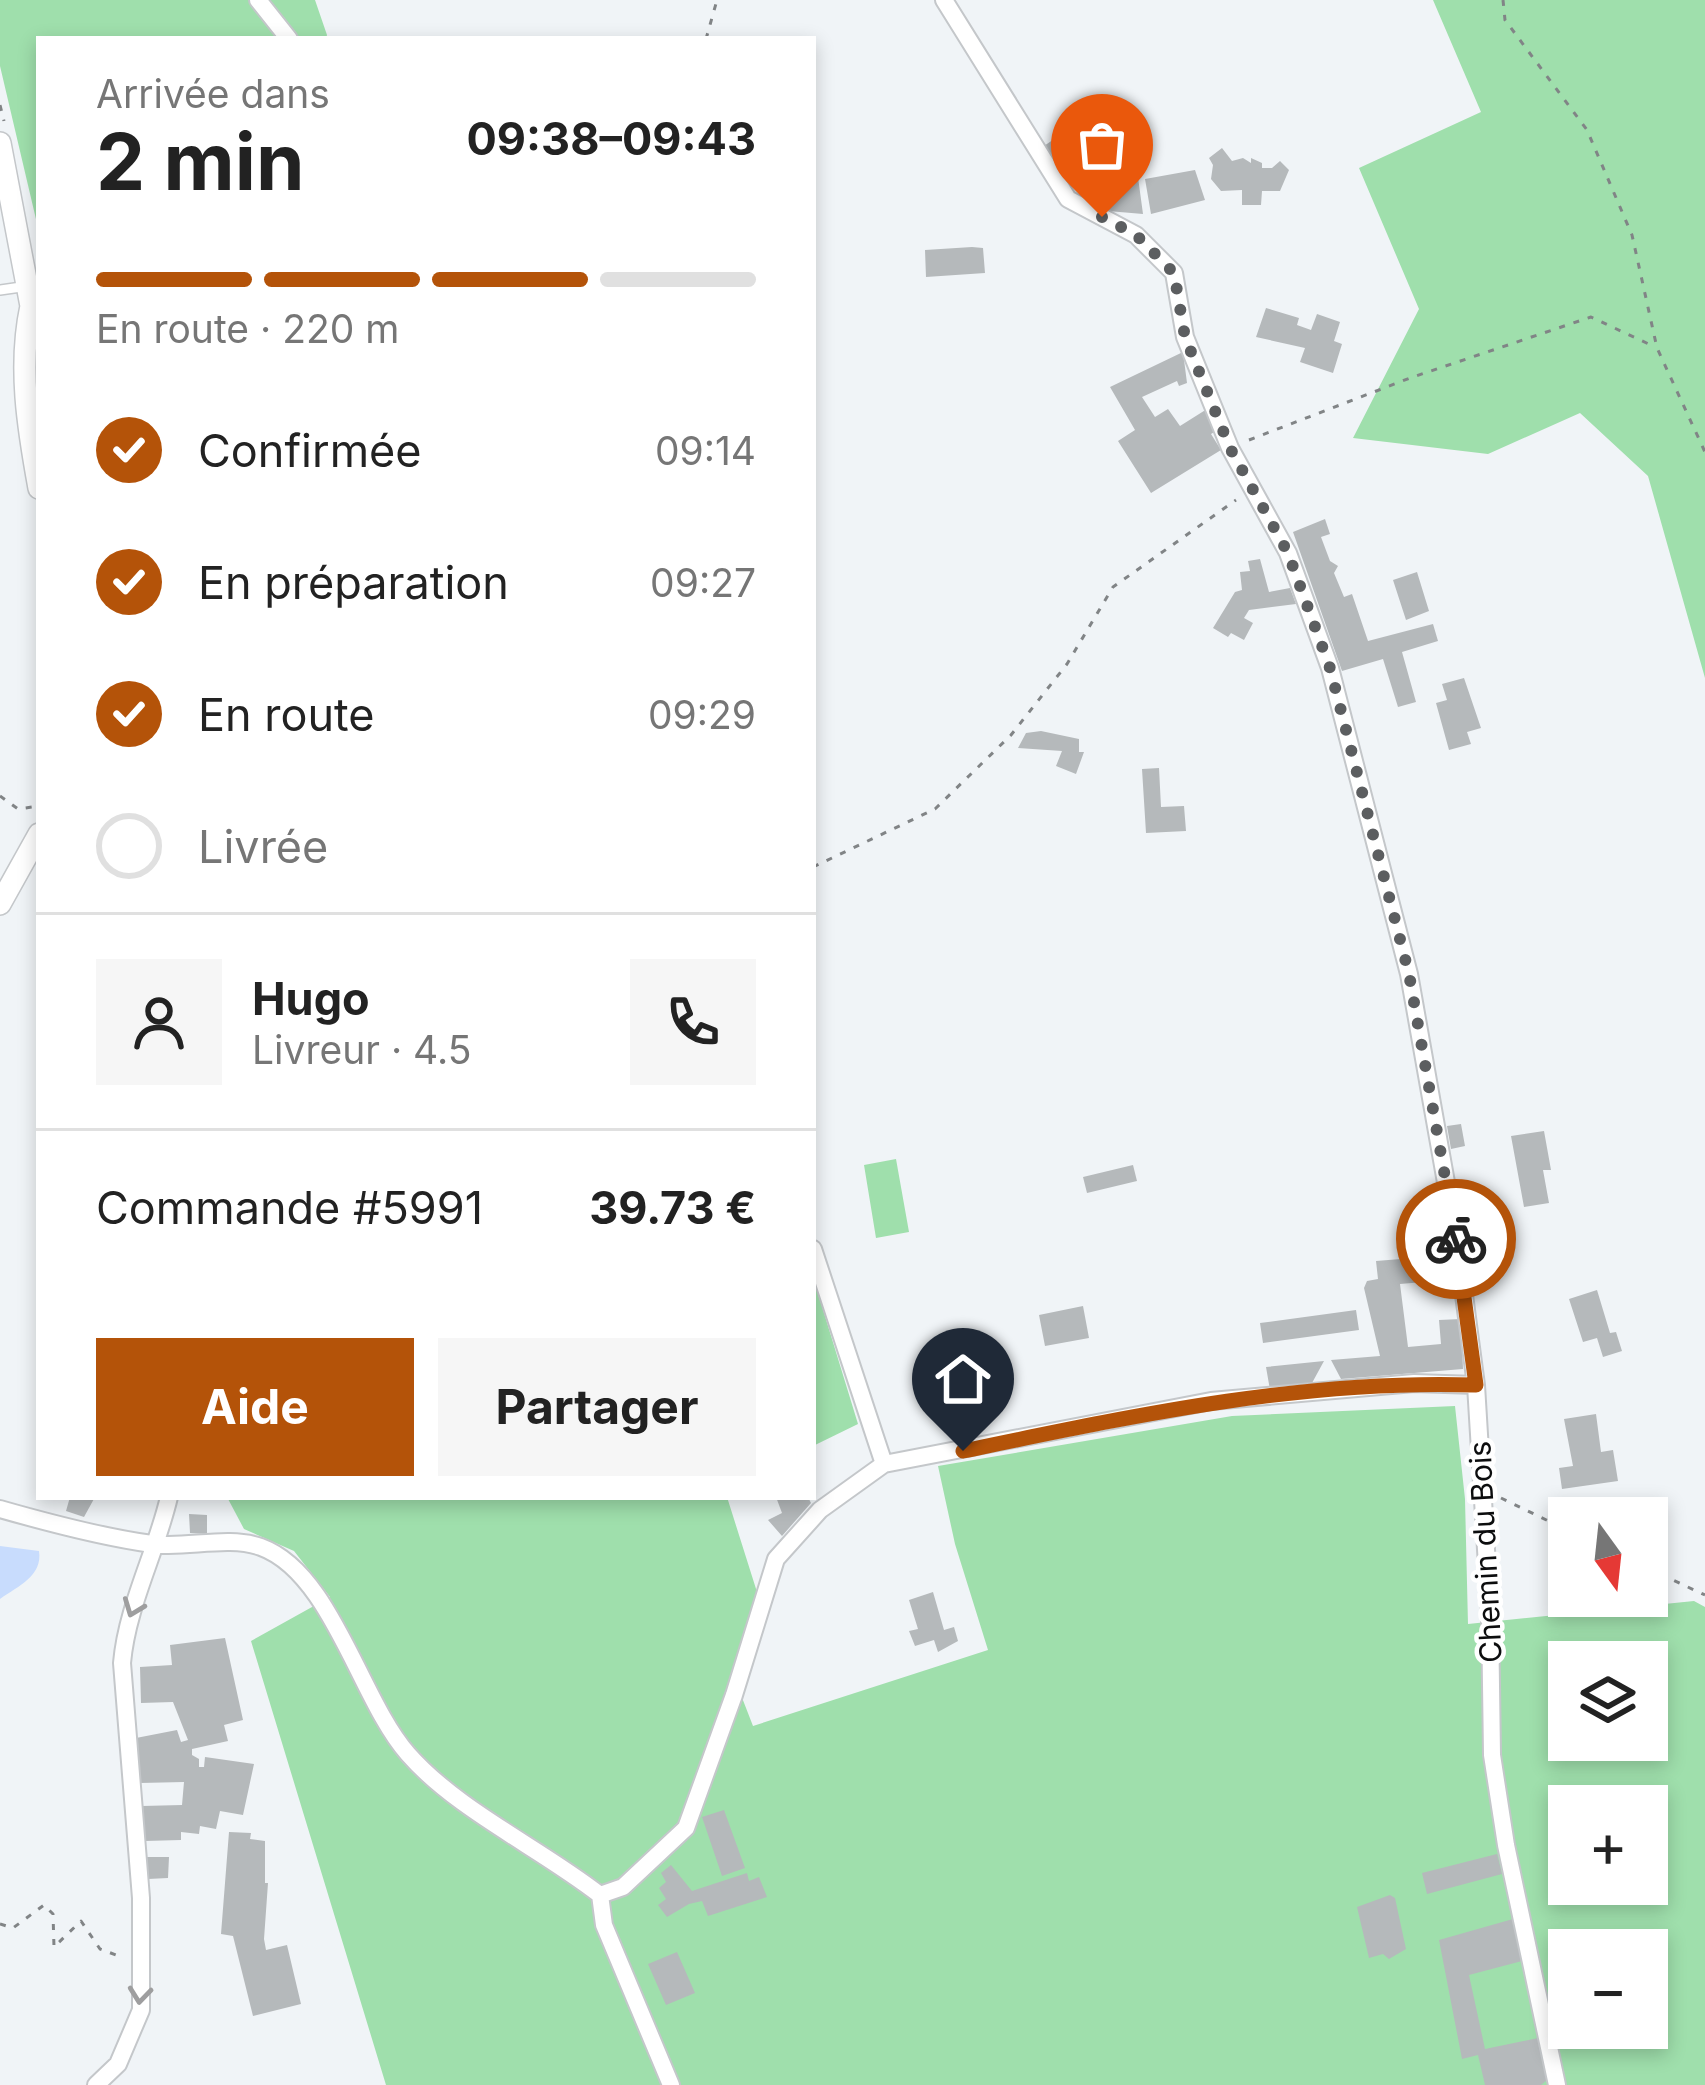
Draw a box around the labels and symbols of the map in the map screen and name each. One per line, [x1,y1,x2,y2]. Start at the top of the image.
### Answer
pin [1051,94,1153,217]
courier [1396,1179,1516,1299]
pin [912,1328,1014,1451]
street label: Chemin du Bois [1461,1440,1509,1664]
north arrow [1548,1497,1668,1617]
one-way arrow [123,1596,148,1617]
one-way arrow [128,1986,153,2005]

